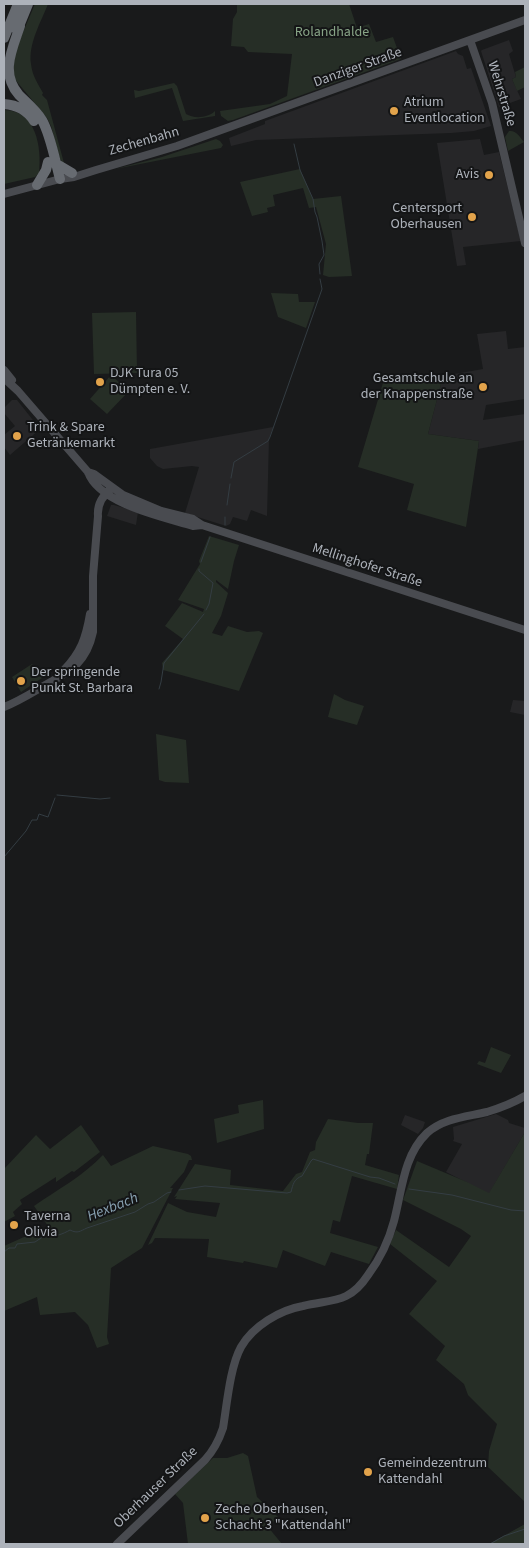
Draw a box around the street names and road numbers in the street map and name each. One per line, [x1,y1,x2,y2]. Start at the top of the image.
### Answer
street label: Danziger Straße [312,44,404,92]
street label: Wehrstraße [483,59,519,129]
street label: Zechenbahn [107,124,181,160]
street label: Mellinghofer Straße [310,540,424,592]
street label: Oberhauser Straße [111,1444,201,1532]

